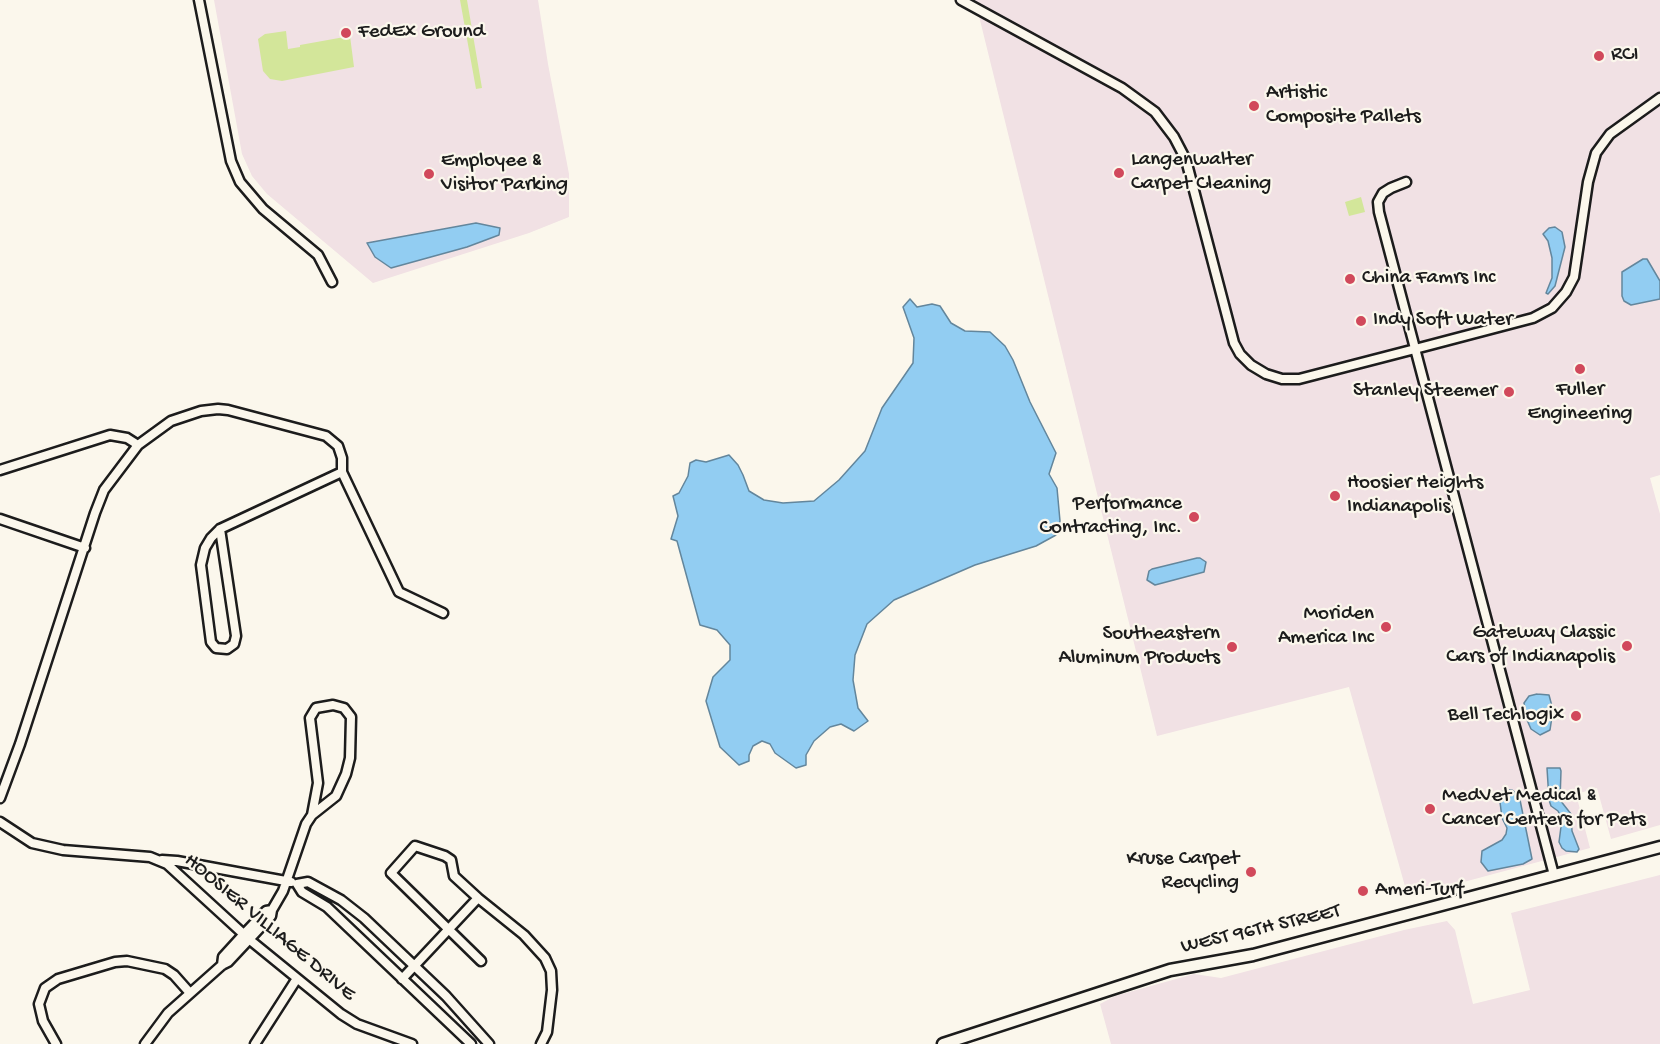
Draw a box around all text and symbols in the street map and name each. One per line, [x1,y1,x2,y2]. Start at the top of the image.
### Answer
place label: FedEx Ground [358,20,485,46]
marker: FedEx Ground [339,26,353,40]
place label: RCI [1611,43,1638,69]
marker: RCI [1592,49,1606,63]
place label: Artistic Composite Pallets [1266,81,1421,131]
marker: Artistic Composite Pallets [1247,99,1261,113]
place label: Langenwalter Carpet Cleaning [1131,148,1271,198]
place label: Employee & Visitor Parking [441,149,568,199]
marker: Langenwalter Carpet Cleaning [1112,166,1126,180]
marker: Employee & Visitor Parking [422,167,436,181]
place label: China Famrs Inc [1362,266,1495,292]
marker: China Famrs Inc [1343,272,1357,286]
place label: Indy Soft Water [1373,308,1513,334]
marker: Indy Soft Water [1354,314,1368,328]
marker: Fuller Engineering [1573,362,1587,376]
place label: Fuller Engineering [1527,378,1633,428]
place label: Stanley Steemer [1353,379,1497,405]
marker: Stanley Steemer [1502,385,1516,399]
place label: Hoosier Heights Indianapolis [1347,471,1483,521]
marker: Hoosier Heights Indianapolis [1328,489,1342,503]
place label: Performance Contracting, Inc. [1040,492,1182,542]
marker: Performance Contracting, Inc. [1187,510,1201,524]
place label: Moriden America Inc [1278,602,1374,652]
marker: Moriden America Inc [1379,620,1393,634]
place label: Gateway Classic Cars of Indianapolis [1446,621,1615,671]
place label: Southeastern Aluminum Products [1058,622,1220,672]
marker: Gateway Classic Cars of Indianapolis [1620,639,1634,653]
marker: Southeastern Aluminum Products [1225,640,1239,654]
place label: Bell Techlogix [1448,703,1564,729]
marker: Bell Techlogix [1569,709,1583,723]
place label: MedVet Medical & Cancer Centers for Pets [1442,784,1646,834]
marker: MedVet Medical & Cancer Centers for Pets [1423,802,1437,816]
place label: Kruse Carpet Recycling [1126,847,1239,897]
street label: HOOSIER VILLIAGE DRIVE [178,849,360,1007]
marker: Kruse Carpet Recycling [1244,865,1258,879]
place label: Ameri-Turf [1375,878,1464,904]
marker: Ameri-Turf [1356,884,1370,898]
street label: WEST 96TH STREET [1179,899,1343,961]

